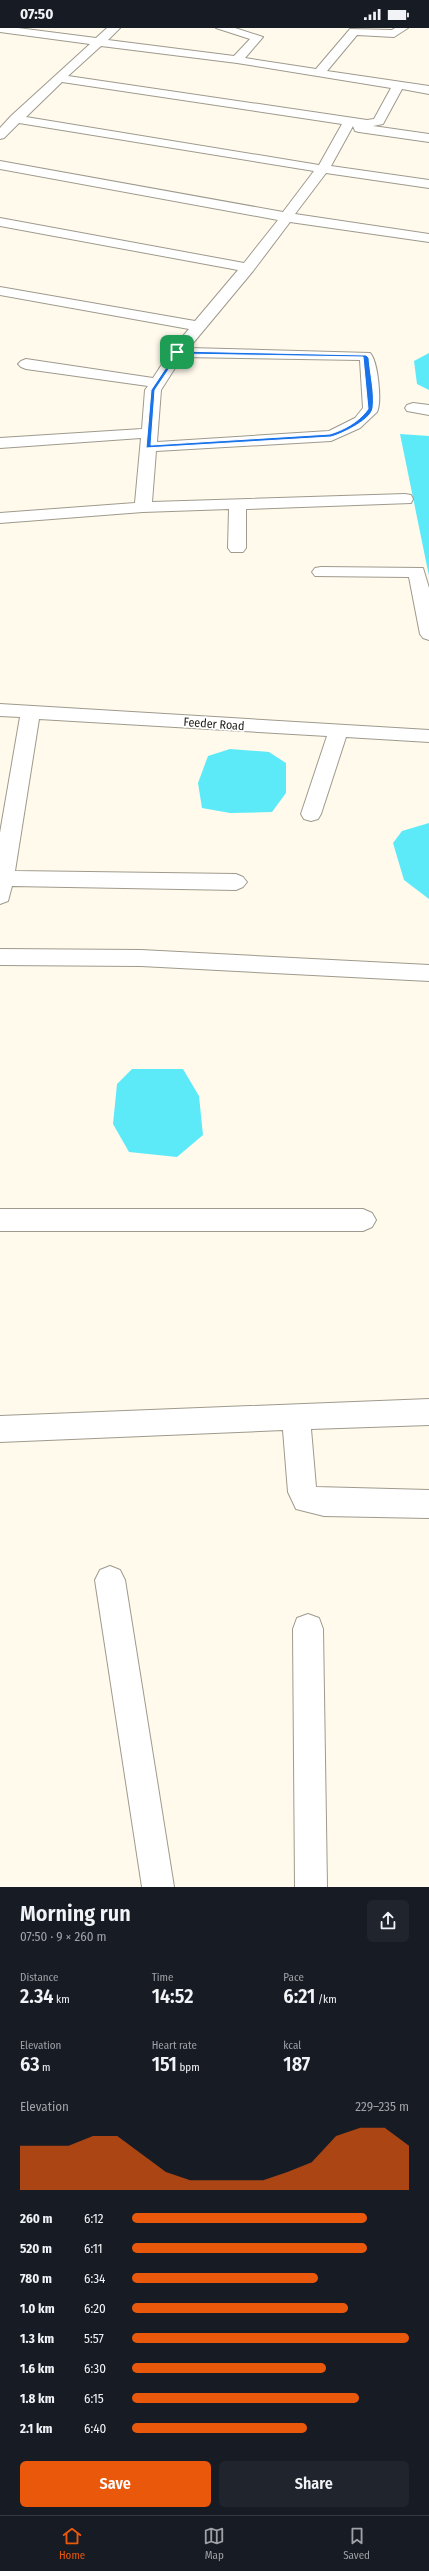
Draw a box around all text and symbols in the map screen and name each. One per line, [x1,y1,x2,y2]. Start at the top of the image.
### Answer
text: 07:50 [20,5,53,23]
pin [160,335,194,369]
icon: arrive [166,341,188,363]
street label: Feeder Road [183,715,245,733]
text: Morning run [20,1900,131,1927]
button: share [367,1900,409,1942]
text: 07:50 · 9 × 260 m [20,1929,107,1944]
text: Distance [20,1971,59,1984]
text: Time [152,1971,173,1984]
text: Pace [283,1971,304,1984]
text: 2.34 [20,1984,53,2008]
text: 14:52 [152,1984,193,2008]
text: 6:21 [283,1984,315,2008]
text: km [53,1993,70,2006]
text: /km [315,1993,337,2006]
text: Elevation [20,2039,61,2052]
text: Heart rate [152,2039,197,2052]
text: kcal [283,2039,301,2052]
text: 63 [20,2052,40,2076]
text: 151 [152,2052,177,2076]
text: 187 [283,2052,310,2076]
text: m [40,2061,51,2074]
text: bpm [177,2061,200,2074]
text: Elevation [20,2099,69,2114]
text: 229–235 m [355,2099,409,2114]
text: 260 m [20,2211,53,2226]
text: 6:12 [84,2211,103,2226]
text: 520 m [20,2241,52,2256]
text: 6:11 [84,2241,103,2256]
text: 780 m [20,2271,52,2286]
text: 6:34 [84,2271,105,2286]
text: 1.0 km [20,2301,55,2316]
text: 6:20 [84,2301,106,2316]
text: 1.3 km [20,2331,54,2346]
text: 5:57 [84,2331,104,2346]
text: 1.6 km [20,2361,54,2376]
text: 6:30 [84,2361,106,2376]
text: 1.8 km [20,2391,55,2406]
text: 6:15 [84,2391,104,2406]
text: 2.1 km [20,2421,52,2436]
text: 6:40 [84,2421,106,2436]
button: Save [20,2461,211,2507]
button: Share [219,2461,409,2507]
tab: Home [59,2525,85,2562]
tab: Map [203,2525,225,2562]
tab: Saved [343,2525,370,2562]

